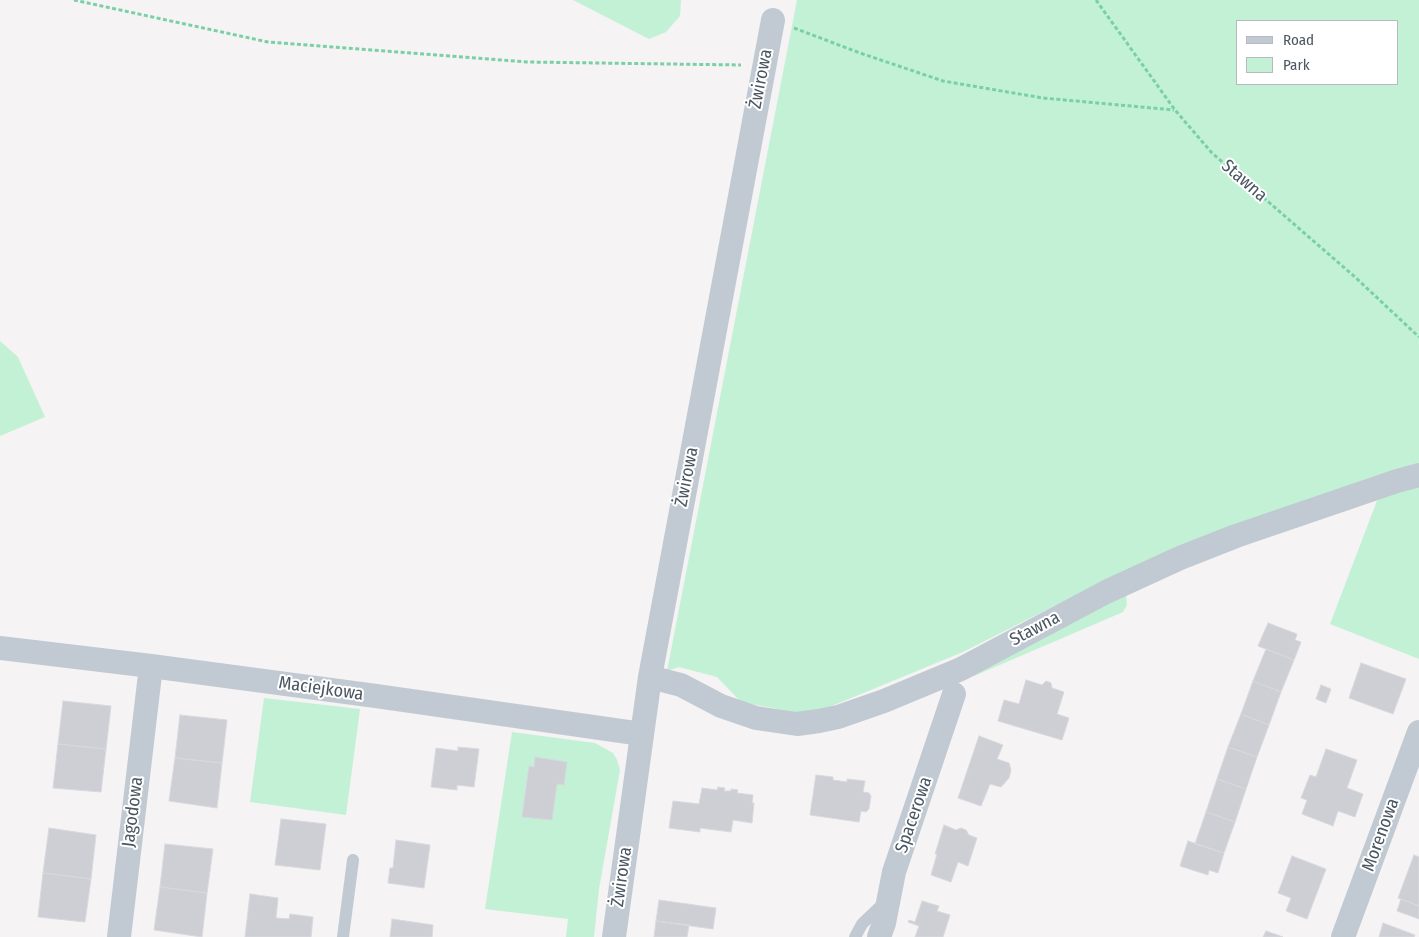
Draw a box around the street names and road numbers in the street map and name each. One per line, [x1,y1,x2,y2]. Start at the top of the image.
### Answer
street label: Żwirowa [745,47,777,111]
street label: Stawna [1217,155,1271,207]
street label: Żwirowa [671,445,703,509]
street label: Stawna [1006,607,1064,651]
street label: Maciejkowa [277,672,365,706]
street label: Spacerowa [891,774,937,856]
street label: Jagodowa [118,776,148,848]
street label: Morenowa [1358,795,1404,875]
street label: Żwirowa [607,846,637,908]

